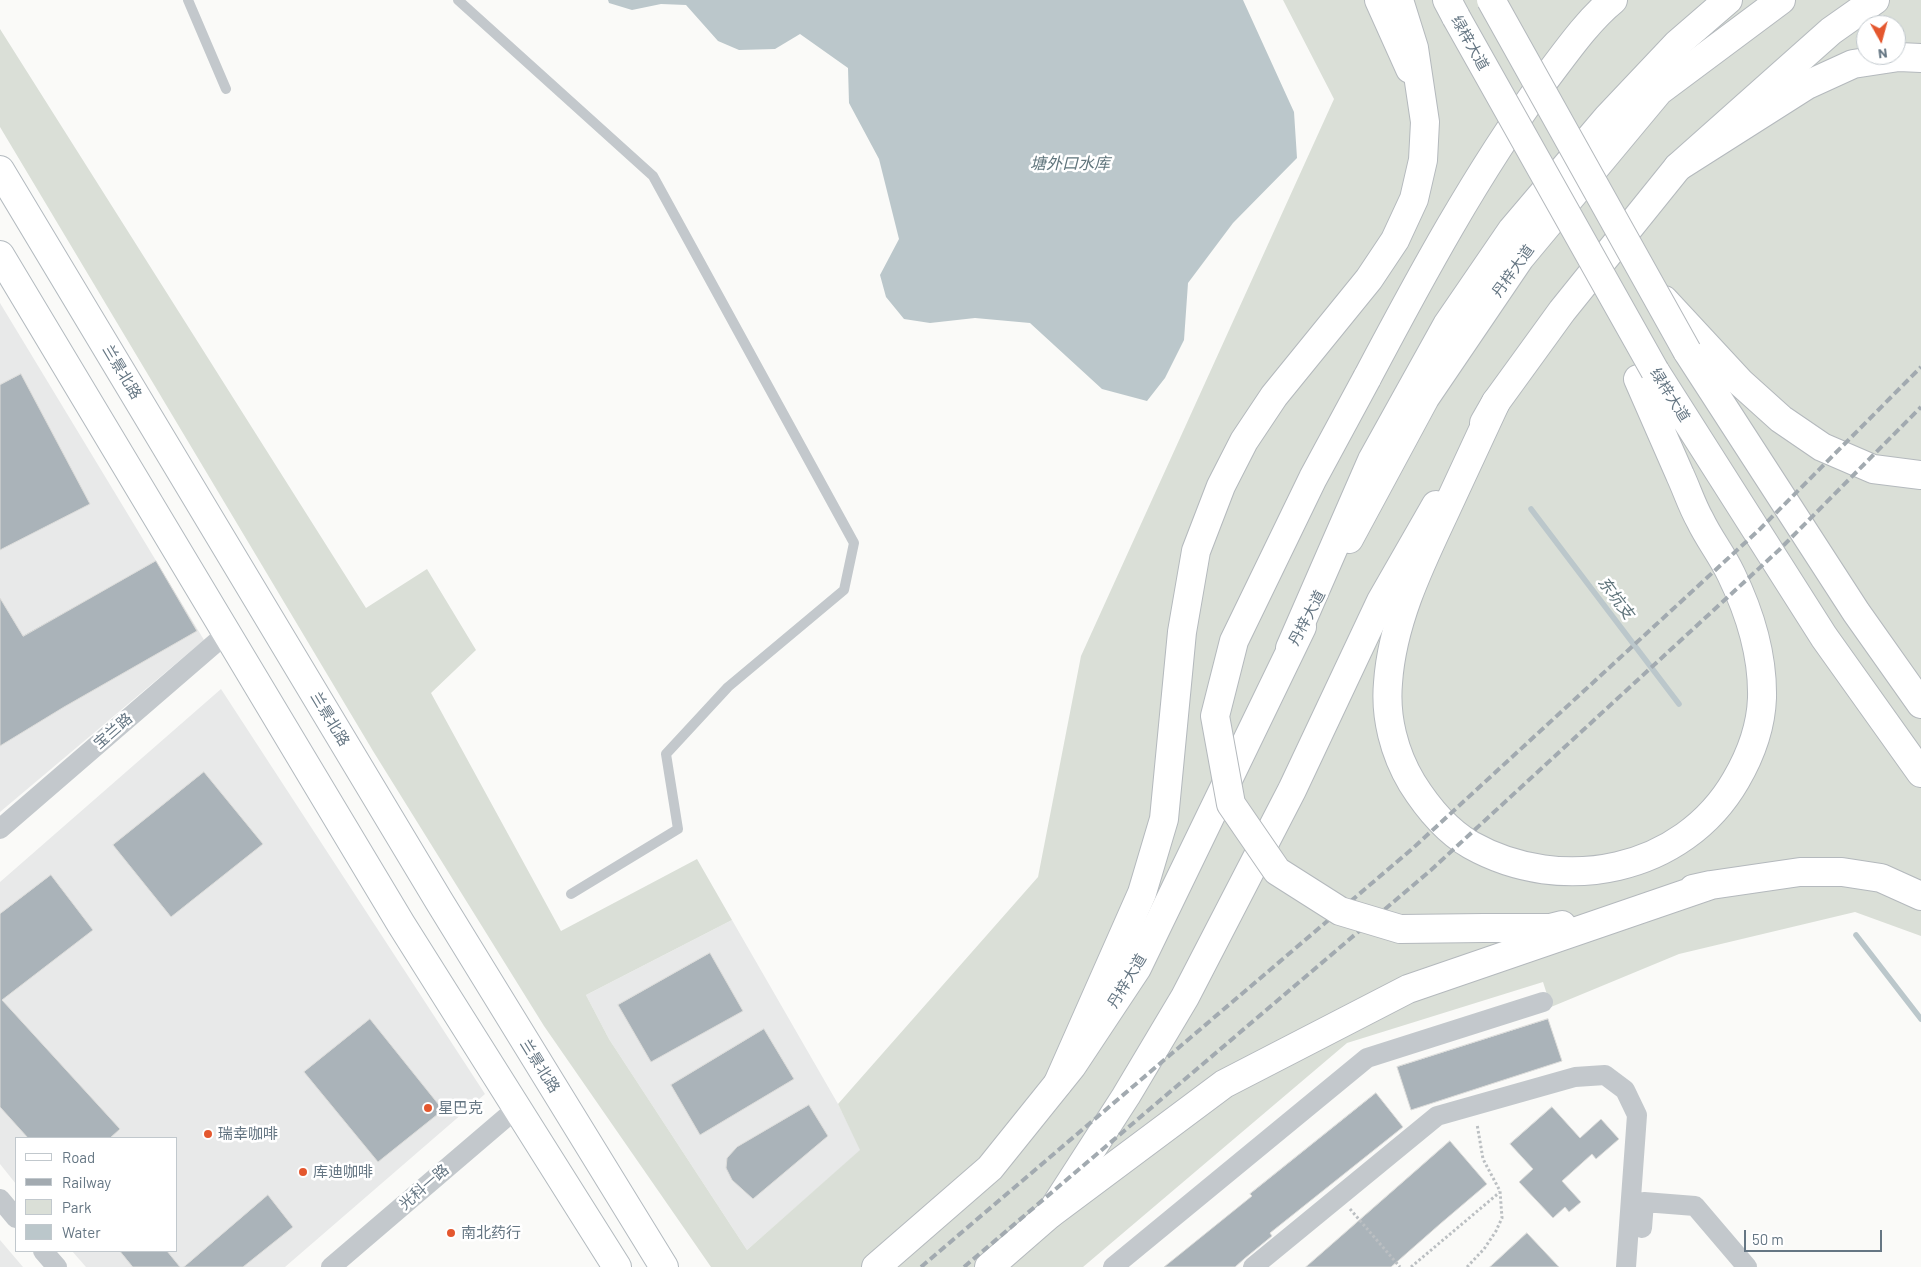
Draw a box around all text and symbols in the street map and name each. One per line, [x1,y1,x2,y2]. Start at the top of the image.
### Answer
street label: 绿梓大道 [1448,12,1492,74]
north arrow [1856,15,1906,65]
text: N [1877,45,1888,63]
water label: 塘外口水库 [1030,154,1110,174]
street label: 丹梓大道 [1488,241,1538,301]
street label: 兰景北路 [99,342,145,402]
street label: 绿梓大道 [1646,365,1694,425]
water label: 东坑支 [1594,573,1638,623]
street label: 丹梓大道 [1285,587,1329,649]
street label: 兰景北路 [307,689,353,749]
street label: 宝兰路 [90,709,136,753]
street label: 丹梓大道 [1104,951,1150,1011]
street label: 兰景北路 [516,1036,564,1096]
place label: 星巴克 [438,1099,483,1117]
marker: 星巴克 [422,1102,434,1114]
place label: 瑞幸咖啡 [218,1125,278,1143]
marker: 瑞幸咖啡 [202,1128,214,1140]
legend [15,1137,178,1252]
text: Road [62,1148,95,1166]
street label: 光科一路 [395,1161,453,1213]
place label: 库迪咖啡 [313,1163,373,1181]
marker: 库迪咖啡 [297,1166,309,1178]
text: Railway [62,1173,111,1191]
text: Park [62,1198,91,1216]
scale bar [1746,1220,1884,1252]
text: Water [62,1223,101,1241]
place label: 南北药行 [461,1224,521,1242]
marker: 南北药行 [445,1227,457,1239]
text: 50 m [1752,1230,1784,1248]

